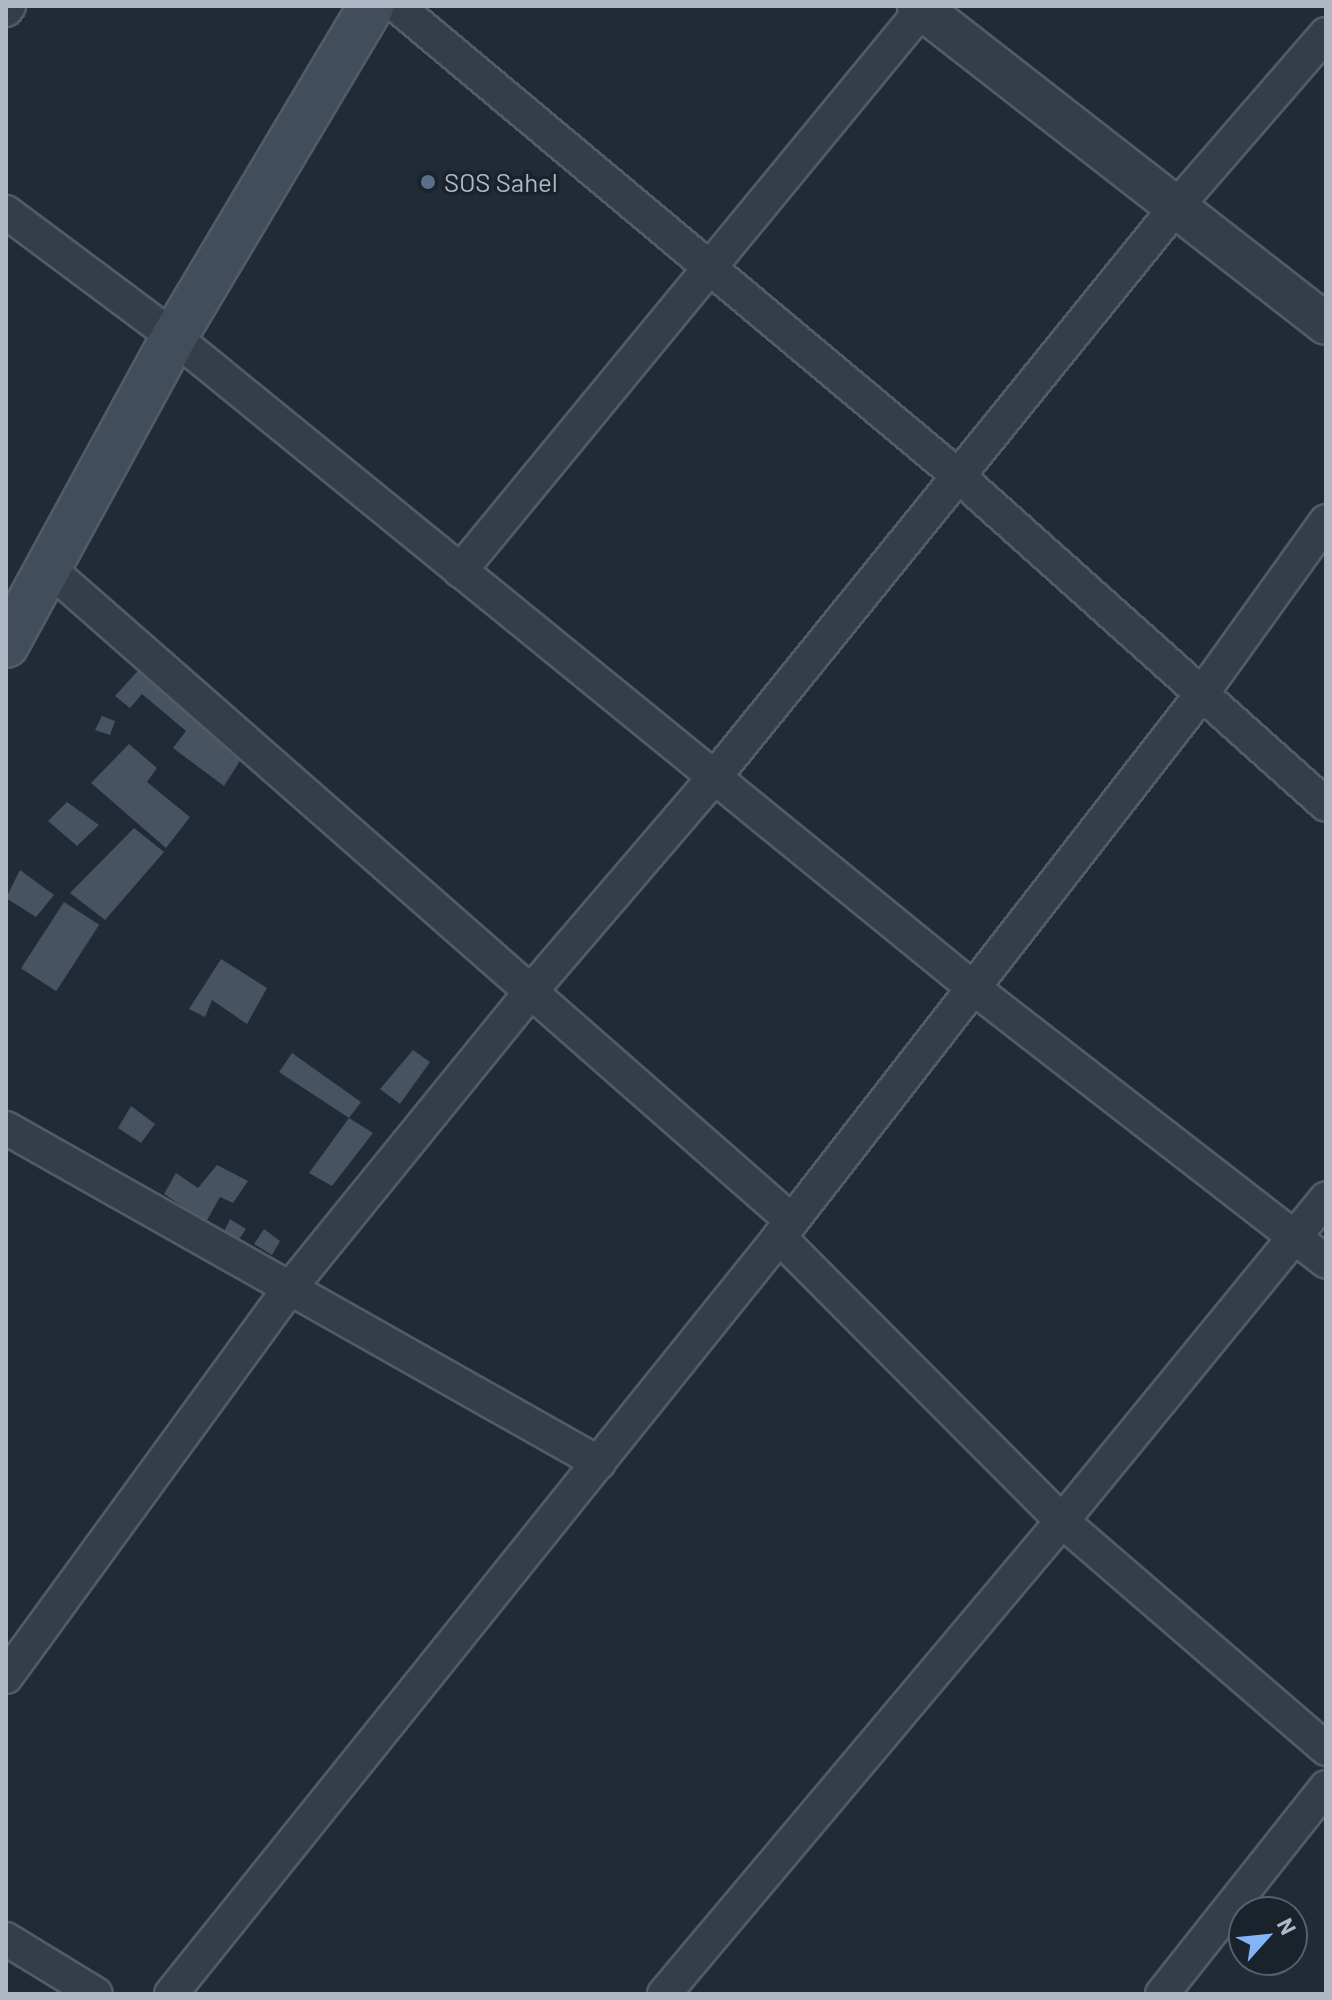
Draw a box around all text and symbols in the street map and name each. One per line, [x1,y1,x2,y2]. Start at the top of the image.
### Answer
place label: SOS Sahel [444,166,558,198]
marker: SOS Sahel [419,173,437,191]
north arrow [1228,1896,1308,1976]
text: N [1273,1914,1303,1938]

